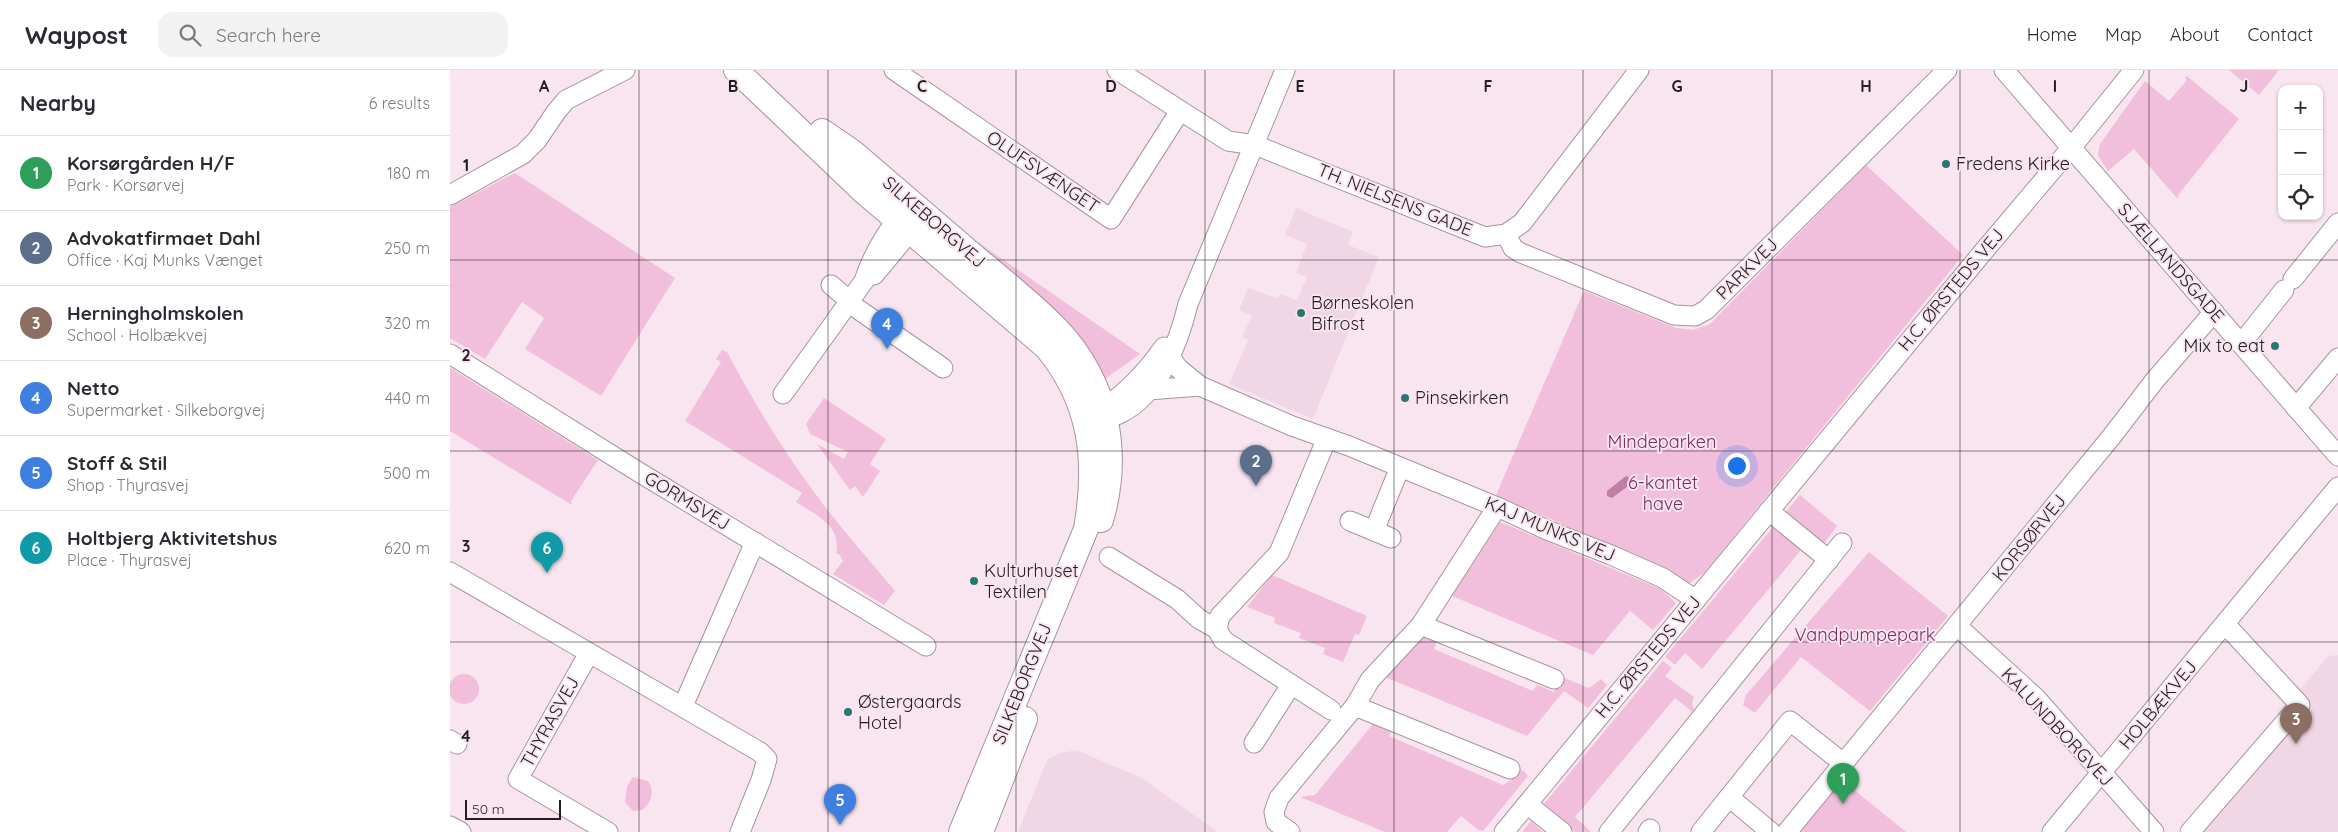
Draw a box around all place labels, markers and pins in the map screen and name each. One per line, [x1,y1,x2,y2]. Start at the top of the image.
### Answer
place label: Fredens Kirke [1956,152,2070,175]
marker: Fredens Kirke [1940,158,1952,170]
place label: Børneskolen Bifrost [1311,291,1414,335]
marker: Børneskolen Bifrost [1295,307,1307,319]
pin: 4 [871,308,903,349]
place label: Mix to eat [2184,334,2265,357]
marker: Mix to eat [2269,340,2281,352]
place label: Pinsekirken [1415,386,1509,409]
marker: Pinsekirken [1399,392,1411,404]
pin: 2 [1240,445,1272,486]
pin: 6 [531,532,563,573]
place label: Kulturhuset Textilen [984,559,1079,603]
marker: Kulturhuset Textilen [968,575,980,587]
place label: Østergaards Hotel [858,690,961,734]
pin: 3 [2280,703,2312,744]
marker: Østergaards Hotel [842,706,854,718]
pin: 1 [1827,763,1859,804]
pin: 5 [824,784,856,825]

